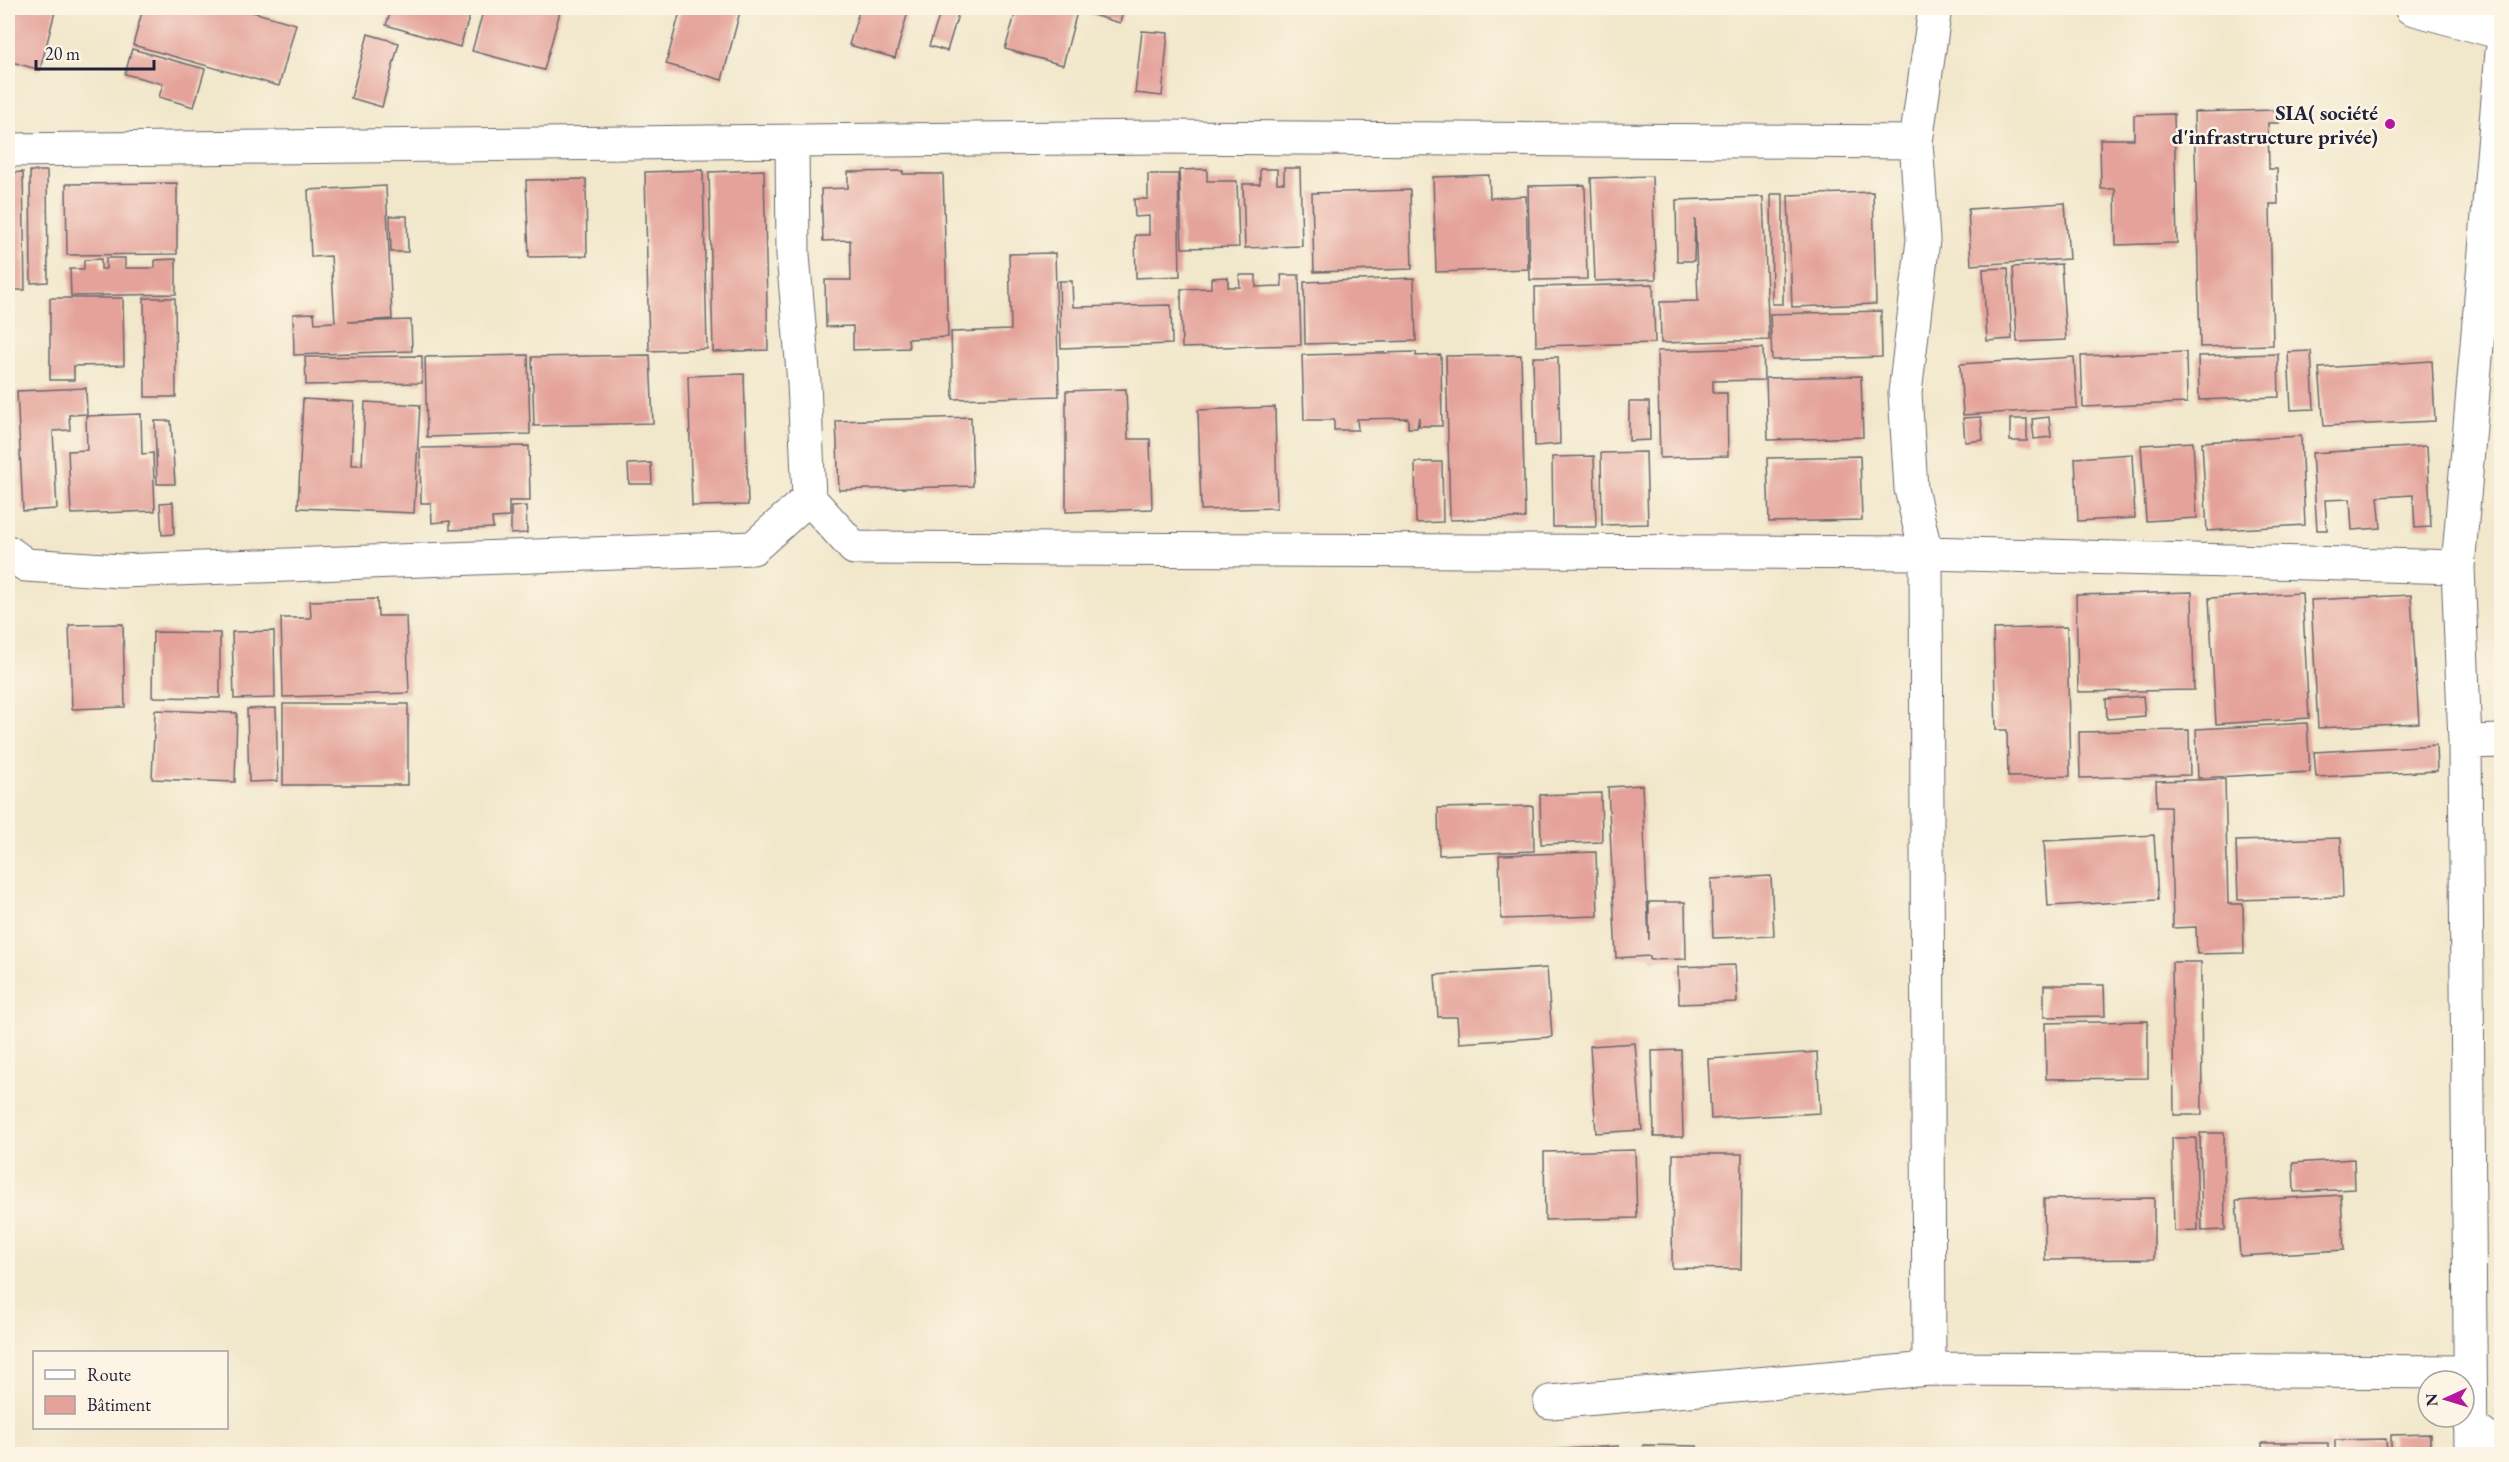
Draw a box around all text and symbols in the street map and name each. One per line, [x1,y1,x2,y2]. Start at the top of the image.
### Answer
scale bar [36,33,154,71]
text: 20 m [45,42,80,65]
place label: SIA( société d'infrastructure privée) [2172,99,2378,150]
marker: SIA( société d'infrastructure privée) [2383,117,2397,131]
legend [33,1351,228,1429]
text: Route [87,1363,131,1386]
north arrow [2416,1369,2476,1429]
text: Bâtiment [87,1393,151,1416]
text: N [2421,1393,2442,1407]

